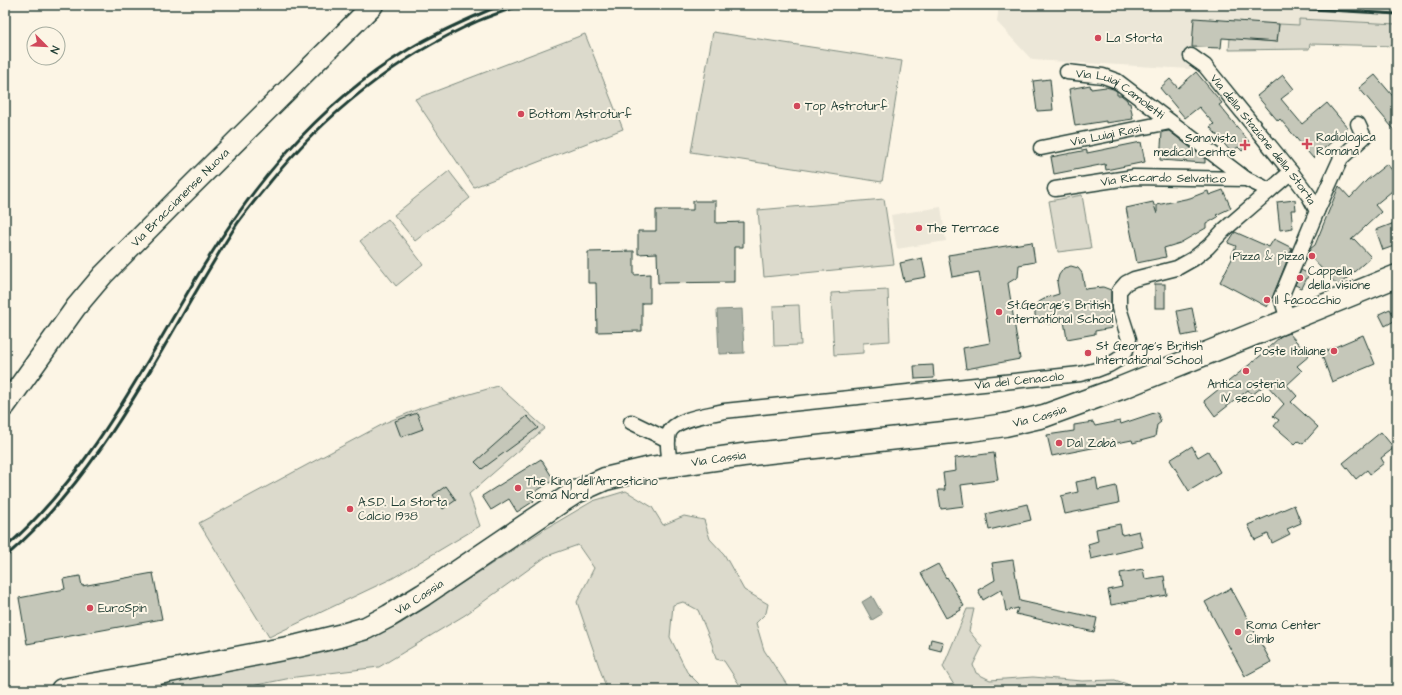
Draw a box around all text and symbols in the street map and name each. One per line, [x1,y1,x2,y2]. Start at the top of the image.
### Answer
north arrow [26,26,66,66]
place label: La Storta [1106,30,1162,47]
marker: La Storta [1093,33,1103,43]
text: N [46,44,63,56]
street label: Via Luigi Camoletti [1075,65,1168,123]
street label: Via della Stazione della Storta [1206,70,1321,208]
place label: Top Astroturf [805,98,888,115]
marker: Top Astroturf [792,101,802,111]
place label: Bottom Astroturf [529,106,632,123]
marker: Bottom Astroturf [516,109,526,119]
street label: Via Luigi Rasi [1069,119,1143,150]
place label: Radiologica Romana [1316,129,1376,160]
place label: Sanavista medical centre [1154,130,1237,161]
marker: Radiologica Romana [1301,138,1313,150]
marker: Sanavista medical centre [1239,139,1251,151]
street label: Via Braccianense Nuova [127,144,233,251]
street label: Via Riccardo Selvatico [1099,168,1226,190]
place label: The Terrace [927,220,1000,237]
marker: The Terrace [914,223,924,233]
place label: Pizza & pizza [1232,248,1304,265]
marker: Pizza & pizza [1307,251,1317,261]
place label: Cappella della visione [1308,263,1371,294]
marker: Cappella della visione [1295,273,1305,283]
place label: Il facocchio [1275,292,1341,309]
marker: Il facocchio [1262,295,1272,305]
place label: St.George's British International School [1007,297,1114,328]
marker: St.George's British International School [994,307,1004,317]
place label: St George's British International School [1096,338,1203,369]
place label: Poste Italiane [1254,343,1327,360]
marker: Poste Italiane [1329,346,1339,356]
marker: St George's British International School [1083,348,1093,358]
marker: Antica osteria IV secolo [1241,366,1251,376]
street label: Via del Cenacolo [974,367,1065,393]
place label: Antica osteria IV secolo [1207,376,1285,407]
street label: Via Cassia [1011,400,1068,431]
place label: Dal Zabà [1067,435,1116,452]
marker: Dal Zabà [1054,438,1064,448]
street label: Via Cassia [690,446,747,471]
place label: The King dell'Arrosticino Roma Nord [526,473,658,504]
marker: The King dell'Arrosticino Roma Nord [513,483,523,493]
place label: A.S.D. La Storta Calcio 1938 [358,494,447,525]
marker: A.S.D. La Storta Calcio 1938 [345,504,355,514]
street label: Via Cassia [391,575,447,619]
place label: EuroSpin [98,600,147,617]
marker: EuroSpin [85,603,95,613]
place label: Roma Center Climb [1246,617,1321,648]
marker: Roma Center Climb [1233,627,1243,637]

